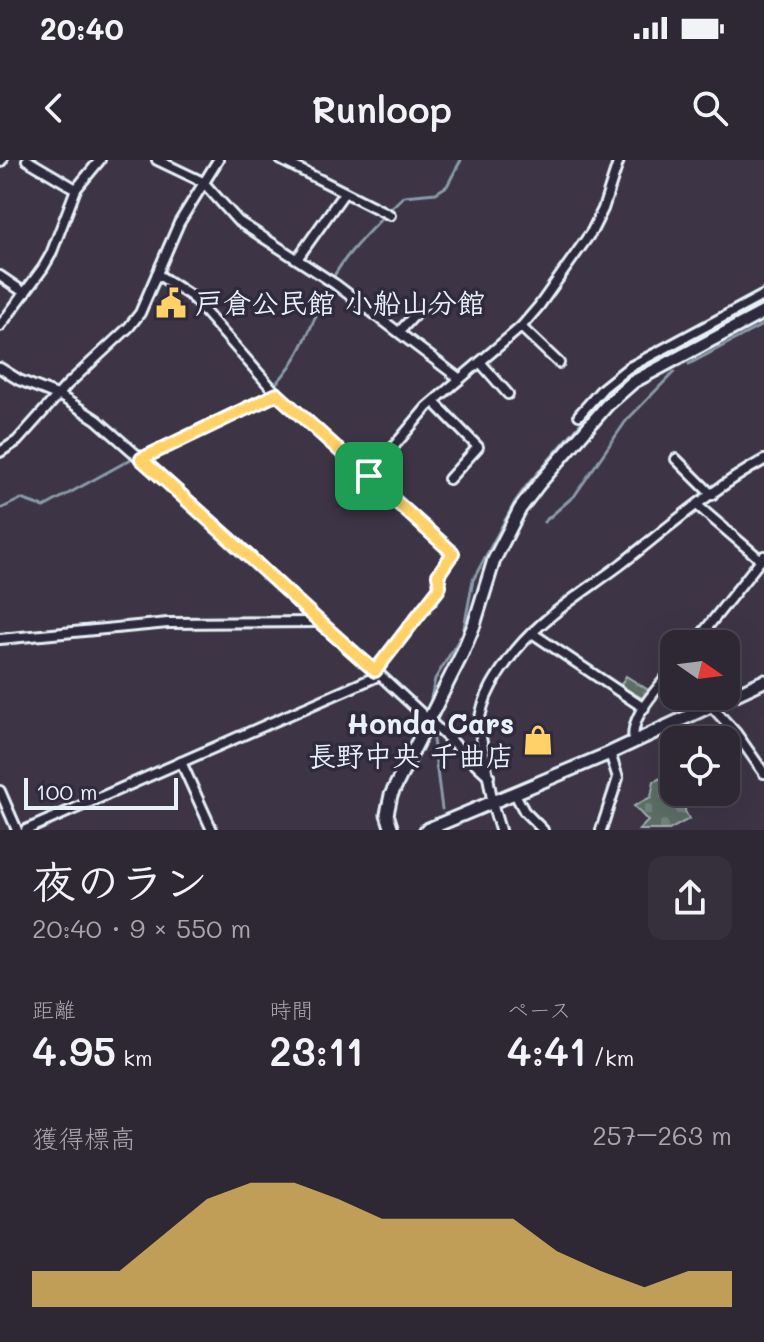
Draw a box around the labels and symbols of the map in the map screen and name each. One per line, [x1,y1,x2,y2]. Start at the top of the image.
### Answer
place label: 戸倉公民館 小船山分館 [195,284,485,320]
public building icon: 戸倉公民館 小船山分館 [154,286,188,320]
pin [335,442,403,510]
north arrow [660,630,740,710]
place label: Honda Cars 長野中央 千曲店 [308,705,514,773]
shop icon: Honda Cars 長野中央 千曲店 [521,723,555,757]
scale bar [24,774,178,810]

